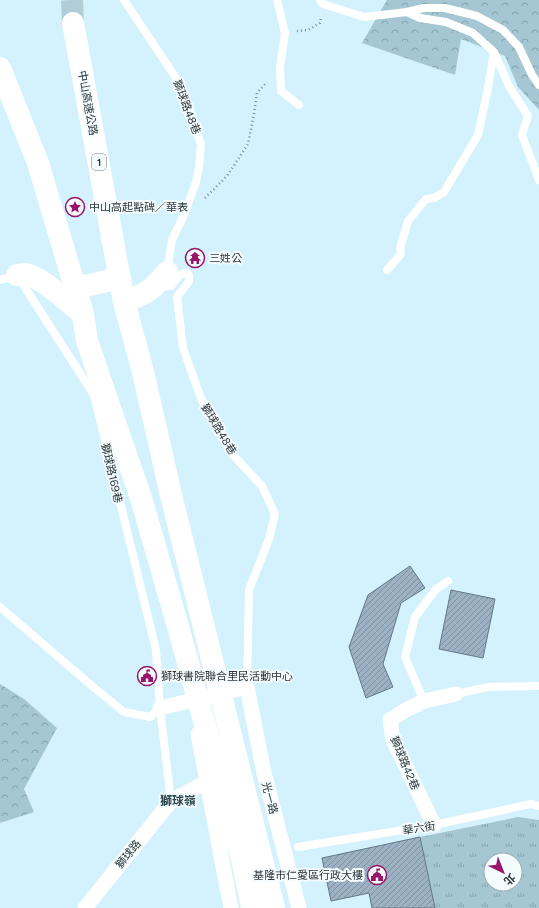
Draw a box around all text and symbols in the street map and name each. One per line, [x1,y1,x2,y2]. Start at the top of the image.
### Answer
street label: 中山高速公路 [75,69,100,137]
street label: 獅球路48巷 [170,78,203,136]
road number: 1 [92,154,106,170]
place icon: 中山高起點碑／華表 [64,196,86,218]
place label: 中山高起點碑／華表 [89,201,188,214]
temple icon: 三姓公 [184,247,206,269]
place label: 三姓公 [209,252,242,265]
street label: 獅球路48巷 [198,401,239,457]
street label: 獅球路169巷 [98,442,125,504]
public building icon: 獅球書院聯合里民活動中心 [136,665,158,687]
place label: 獅球書院聯合里民活動中心 [161,670,293,683]
street label: 獅球路42巷 [387,734,422,792]
street label: 光一路 [259,781,280,816]
district label: 獅球嶺 [160,794,196,808]
street label: 華六街 [402,819,436,837]
street label: 獅球路 [113,837,144,871]
north arrow [483,852,523,892]
public building icon: 基隆市仁愛區行政大樓 [366,864,388,886]
place label: 基隆市仁愛區行政大樓 [253,869,363,882]
text: 北 [501,870,518,887]

